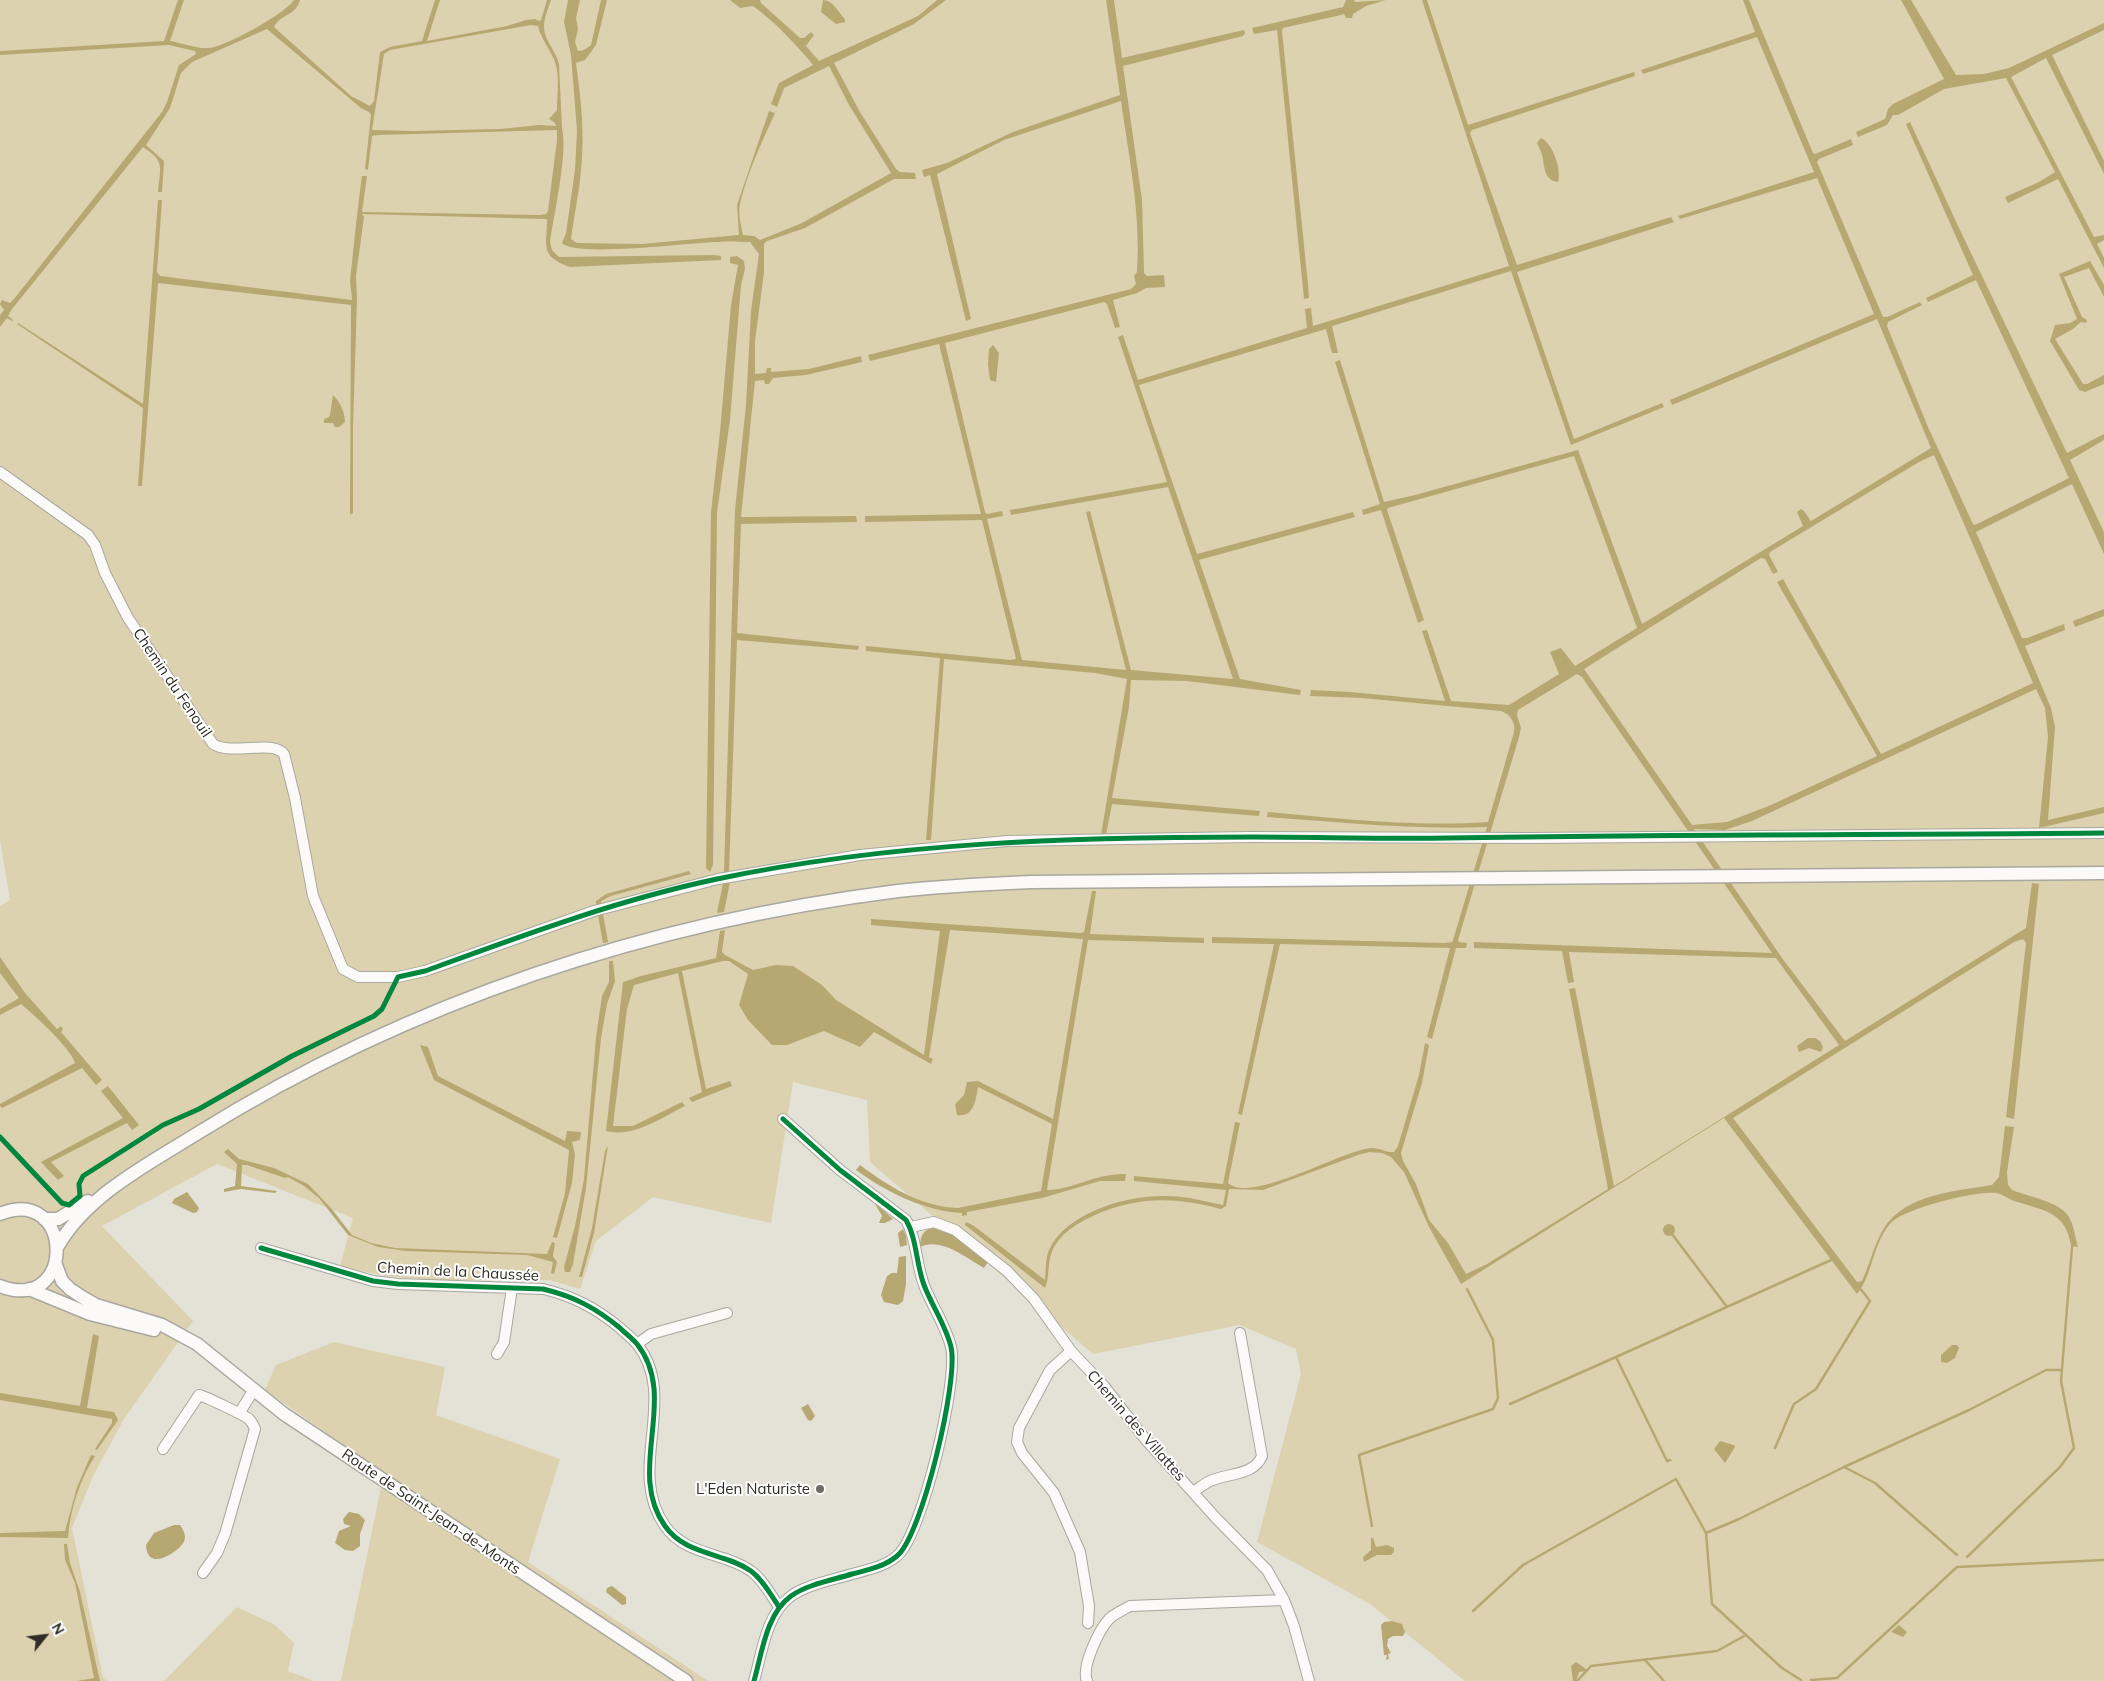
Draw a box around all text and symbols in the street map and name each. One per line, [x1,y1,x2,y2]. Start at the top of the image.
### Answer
street label: Chemin du Fenouil [129,625,215,741]
street label: Chemin de la Chaussée [377,1259,539,1285]
street label: Chemin des Villattes [1083,1367,1189,1485]
street label: Route de Saint-Jean-de-Monts [338,1445,524,1579]
place label: L'Eden Naturiste [696,1480,810,1498]
marker: L'Eden Naturiste [814,1483,826,1495]
north arrow [20,1611,70,1661]
text: N [48,1620,69,1638]

